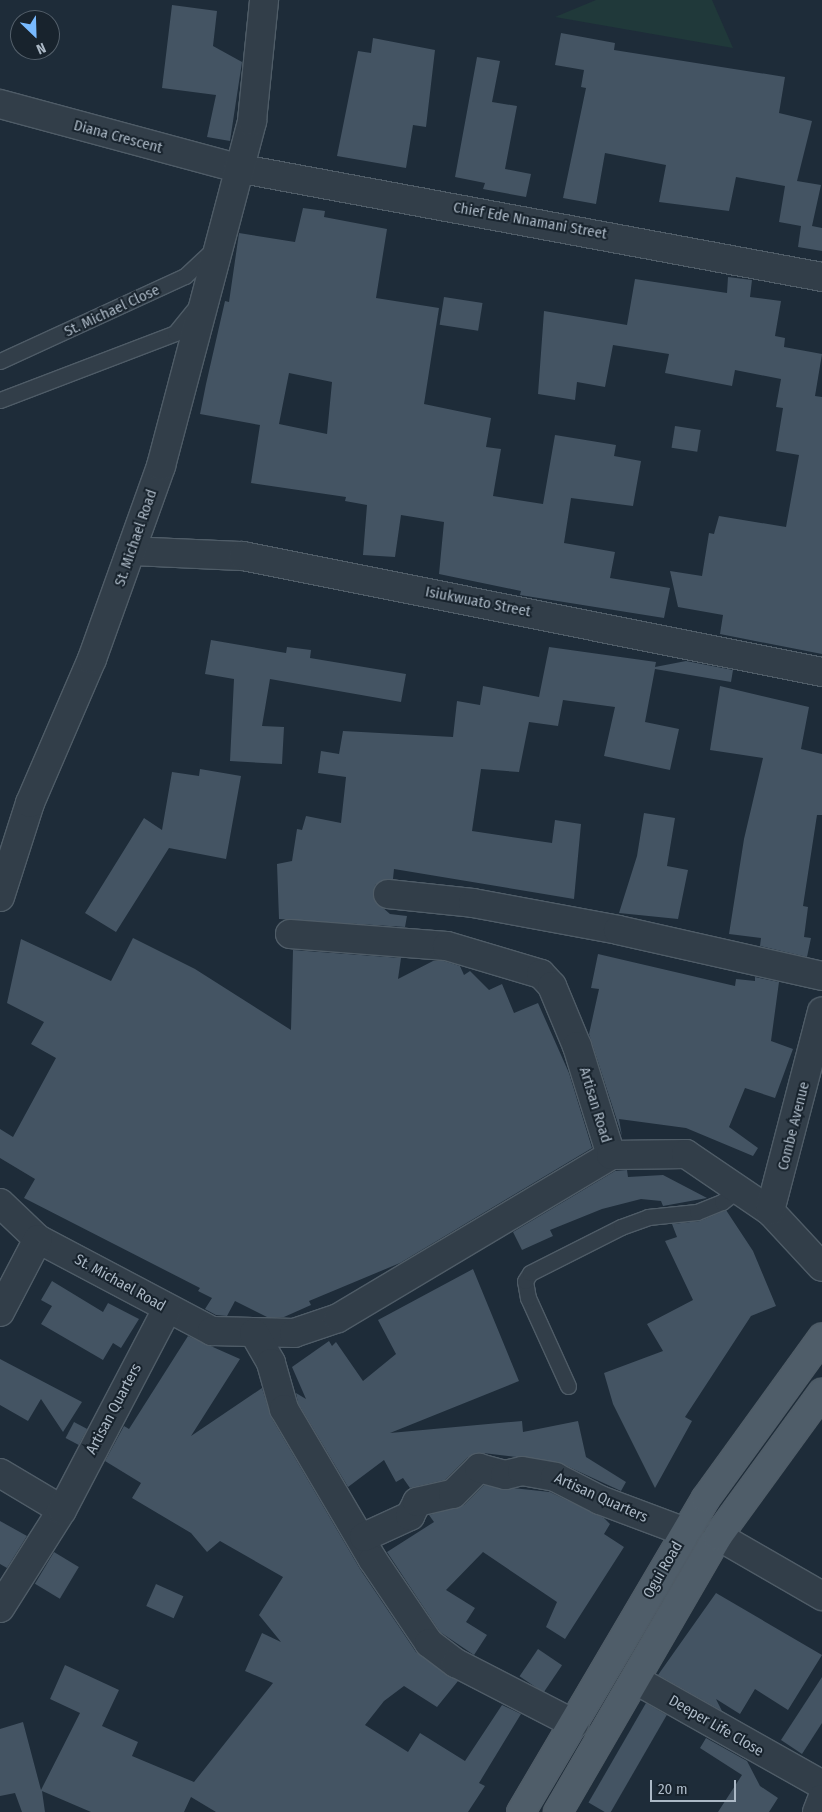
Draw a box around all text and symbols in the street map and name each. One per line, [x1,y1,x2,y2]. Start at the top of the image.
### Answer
north arrow [10,10,60,60]
text: N [34,39,48,58]
street label: Diana Crescent [72,117,164,157]
street label: Chief Ede Nnamani Street [452,199,608,243]
street label: St. Michael Close [61,281,163,341]
street label: St. Michael Road [111,487,161,589]
street label: Isiukwuato Street [424,583,532,621]
street label: Artisan Road [575,1065,615,1145]
street label: Combe Avenue [774,1080,814,1172]
street label: St. Michael Road [71,1251,169,1315]
street label: Artisan Quarters [83,1361,145,1457]
street label: Artisan Quarters [552,1469,650,1527]
street label: Ogui Road [640,1538,686,1602]
street label: Deeper Life Close [665,1692,767,1760]
scale bar [652,1770,738,1802]
text: 20 m [658,1780,688,1798]

